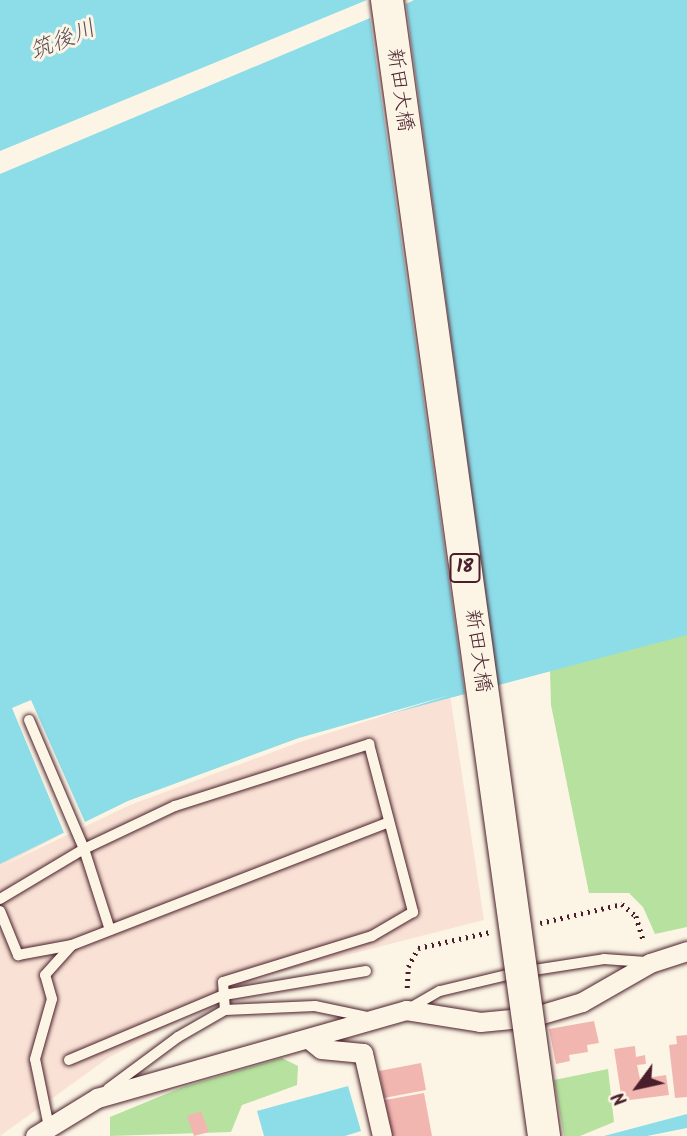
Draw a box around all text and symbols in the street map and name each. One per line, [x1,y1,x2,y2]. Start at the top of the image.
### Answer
water label: 筑後川 [26,15,100,67]
street label: 新田大橋 [381,47,417,133]
road number: 18 [449,552,481,583]
street label: 新田大橋 [459,608,495,694]
north arrow [603,1052,673,1122]
text: N [605,1085,636,1112]

